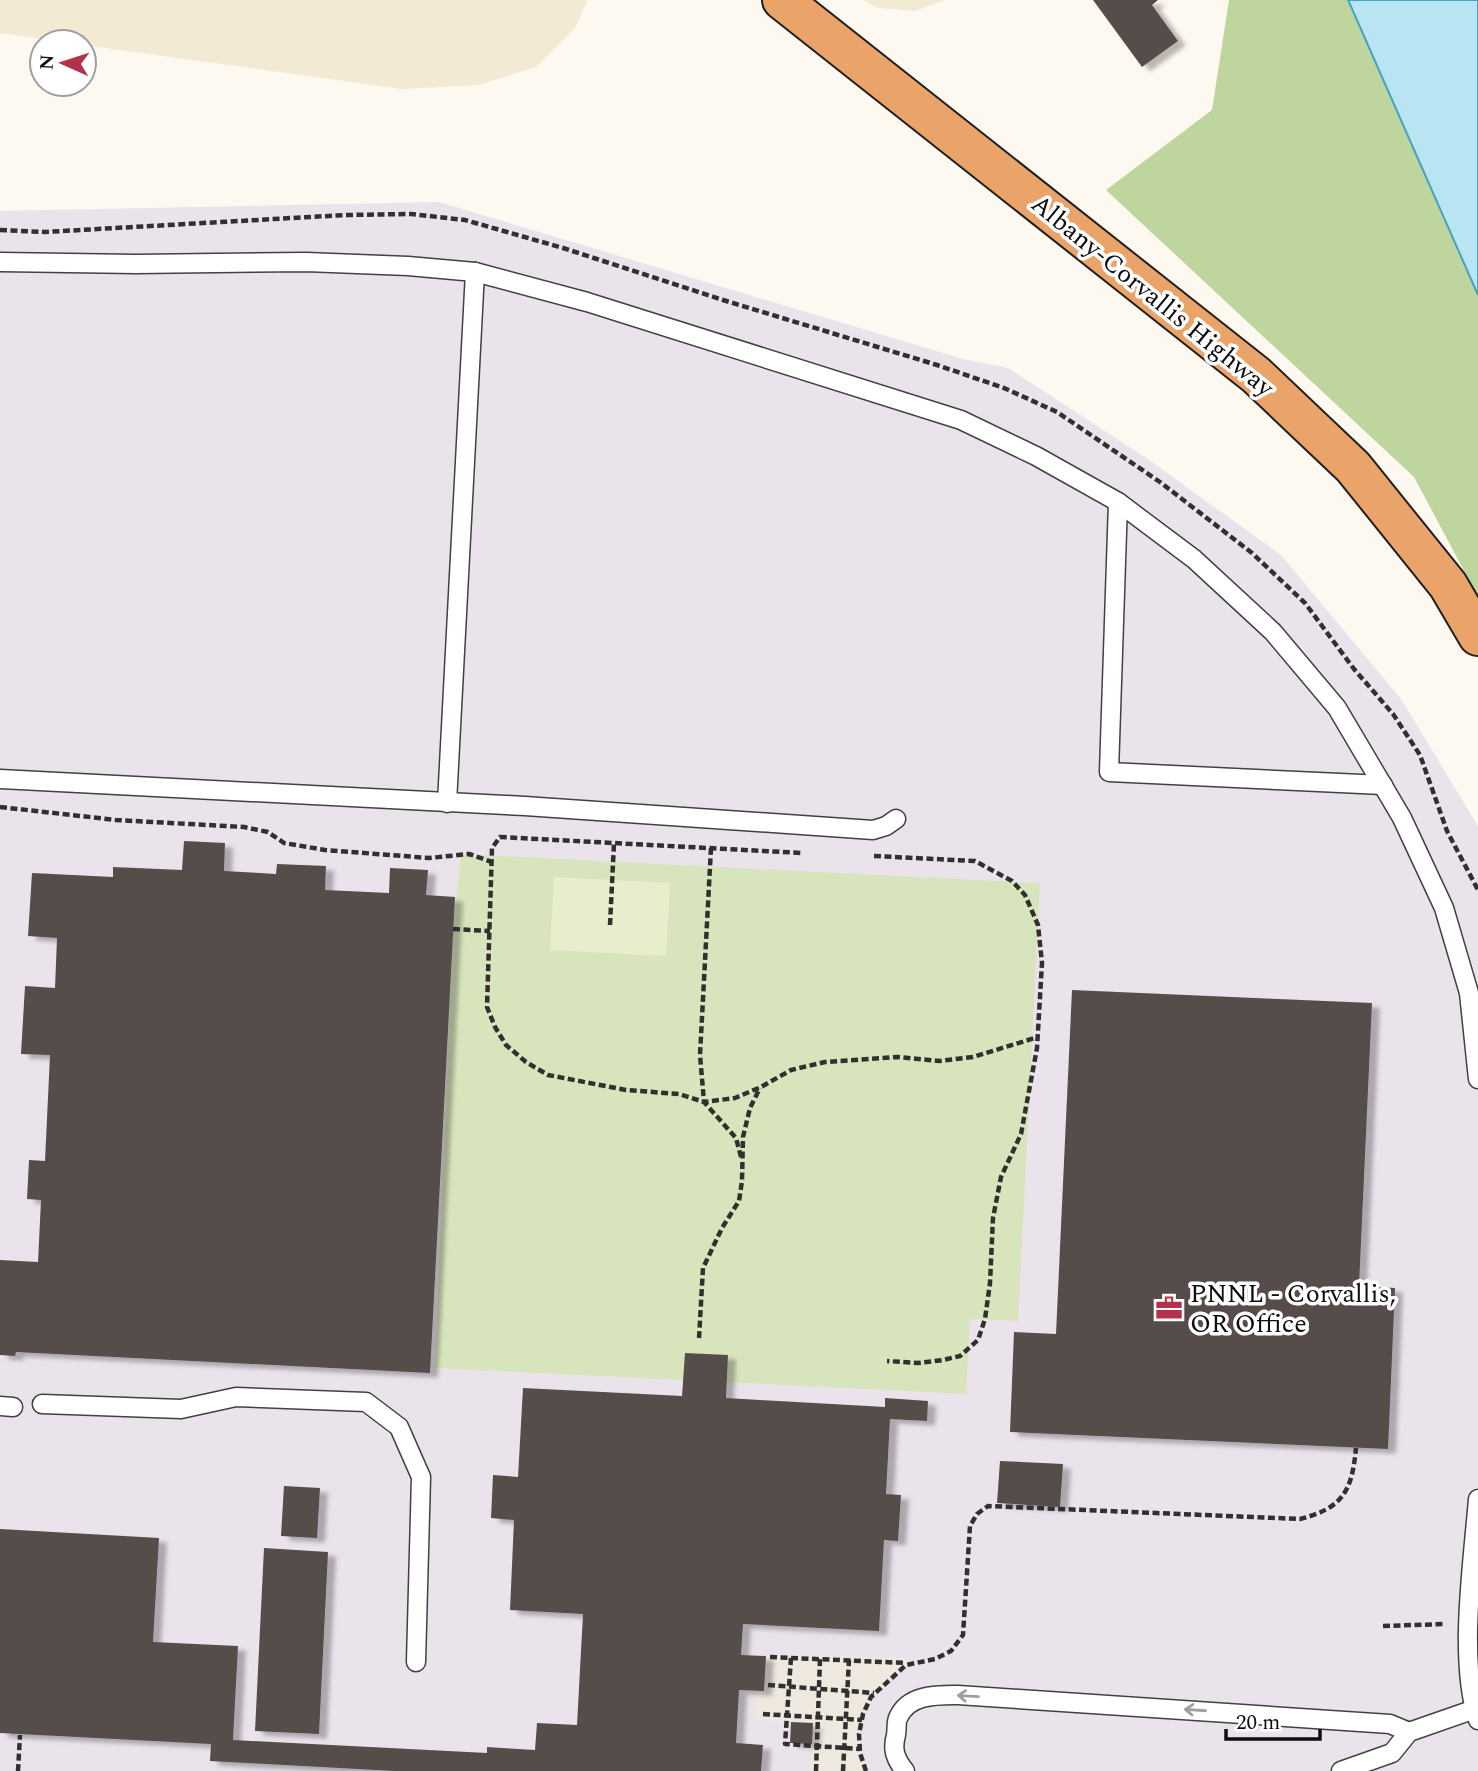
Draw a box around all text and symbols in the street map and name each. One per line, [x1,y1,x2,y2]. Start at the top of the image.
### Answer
north arrow [28,28,98,98]
text: N [33,54,62,71]
street label: Albany-Corvallis Highway [1022,185,1284,408]
place label: PNNL - Corvallis, OR Office [1190,1274,1396,1344]
office icon: PNNL - Corvallis, OR Office [1154,1293,1184,1323]
one-way arrow [957,1689,980,1702]
scale bar [1226,1698,1320,1742]
one-way arrow [1185,1703,1207,1716]
text: 20 m [1236,1707,1280,1739]

